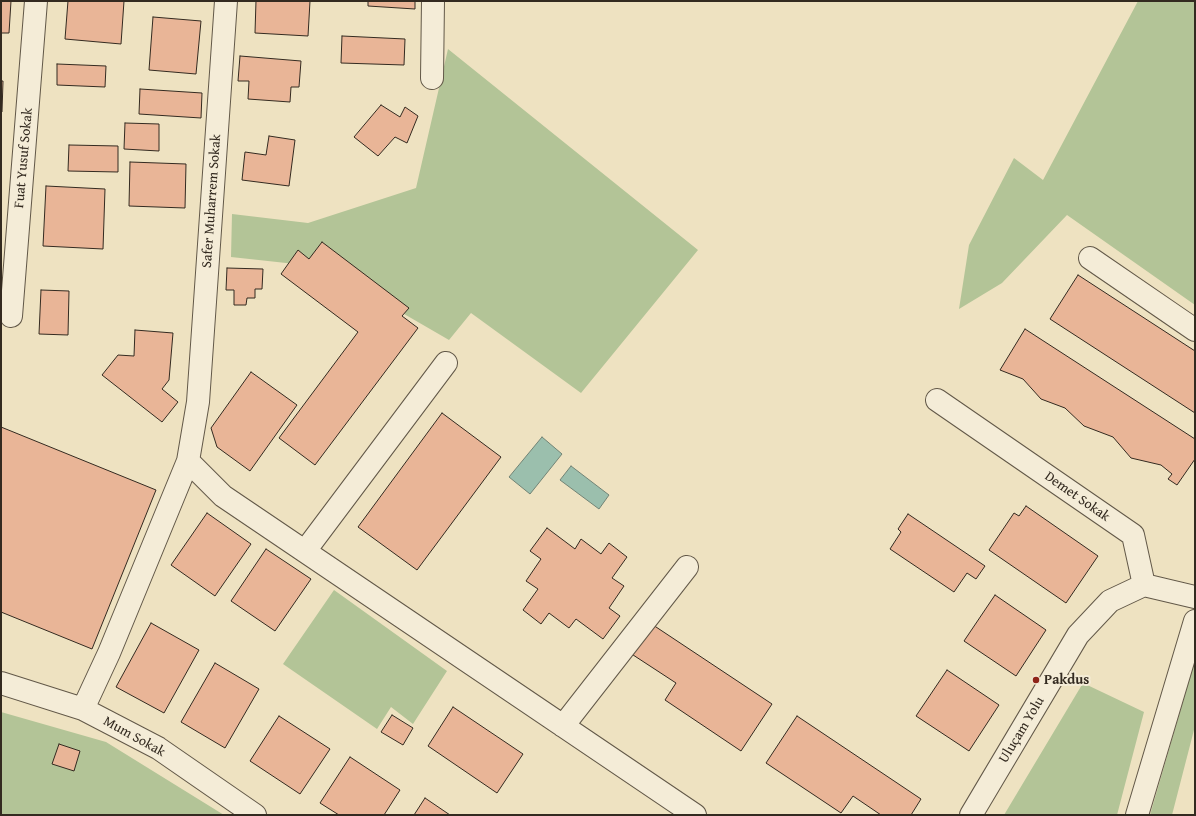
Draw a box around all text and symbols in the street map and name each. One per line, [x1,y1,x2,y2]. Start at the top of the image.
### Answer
street label: Fuat Yusuf Sokak [11,107,37,209]
street label: Safer Muharrem Sokak [199,134,225,268]
street label: Demet Sokak [1041,468,1113,526]
place label: Pakdus [1044,672,1089,688]
marker: Pakdus [1031,675,1041,685]
street label: Uluçam Yolu [996,694,1048,766]
street label: Mum Sokak [100,713,168,761]

